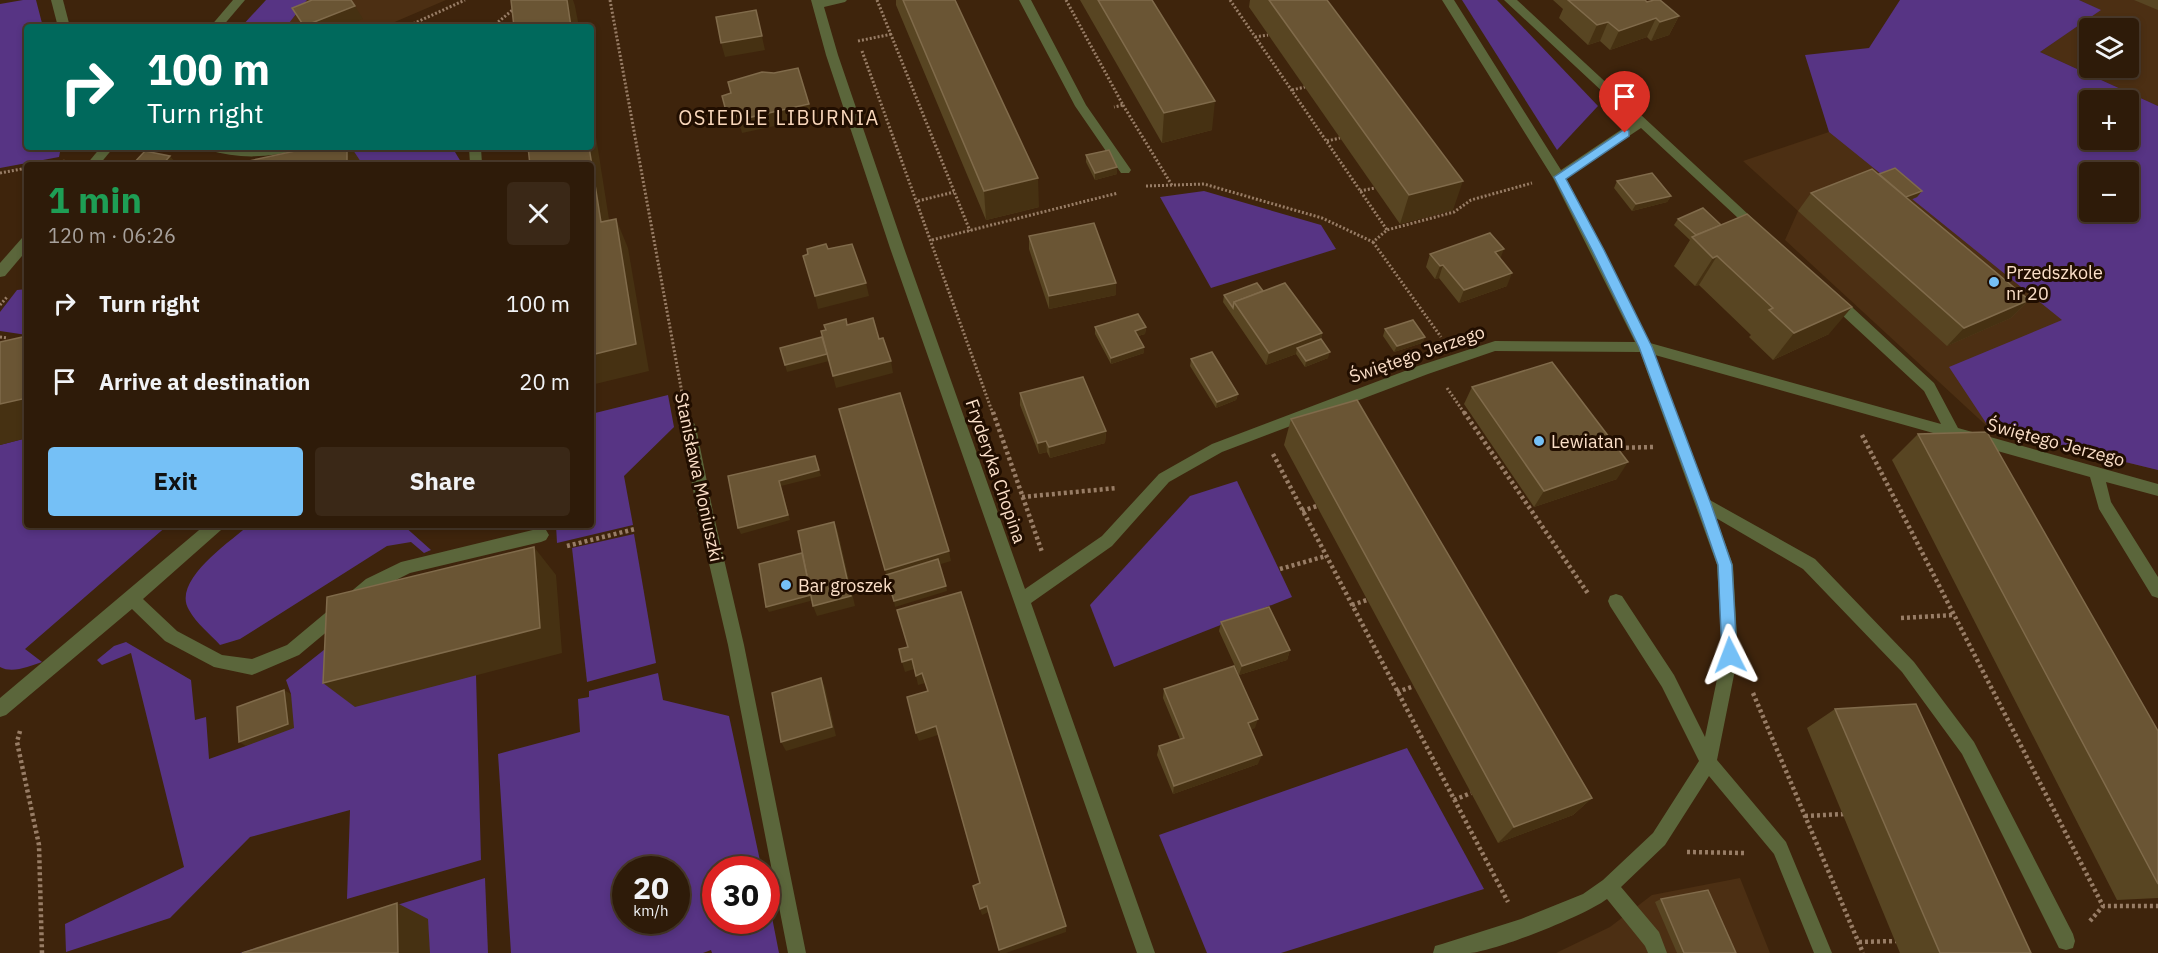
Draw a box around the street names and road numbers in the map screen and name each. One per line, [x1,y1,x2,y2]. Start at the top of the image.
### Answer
street label: Świętego Jerzego [1346,320,1488,388]
street label: Stanisława Moniuszki [670,390,728,564]
street label: Fryderyka Chopina [961,396,1032,546]
street label: Świętego Jerzego [1985,413,2127,471]

